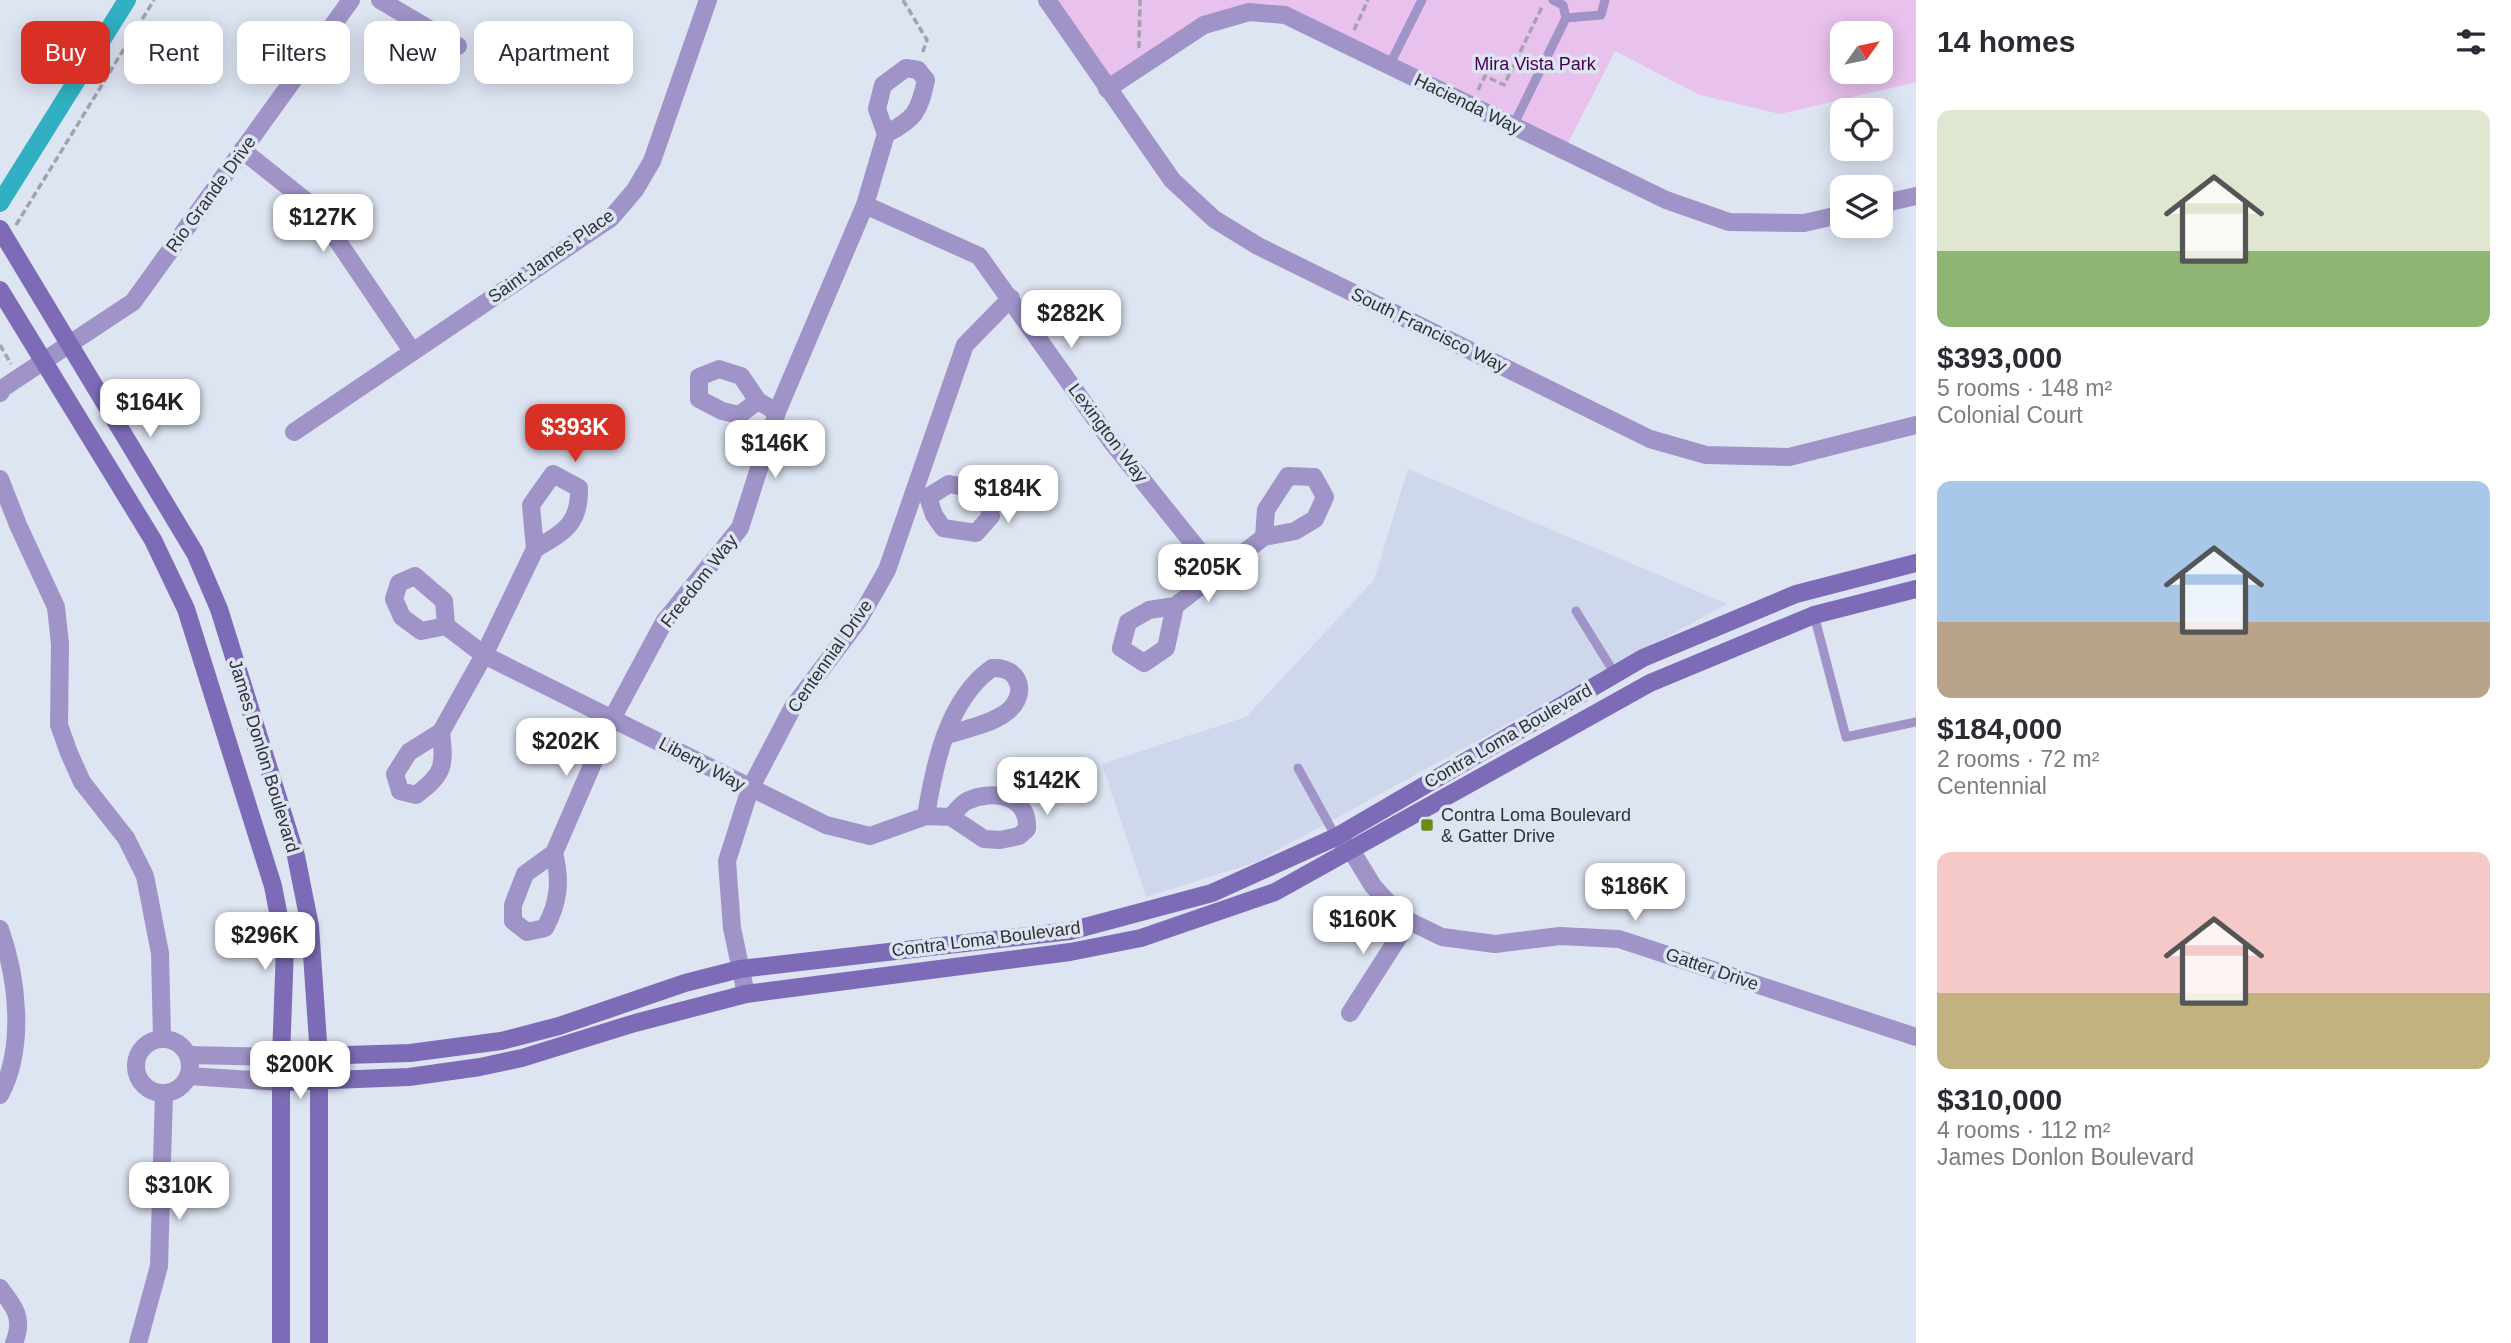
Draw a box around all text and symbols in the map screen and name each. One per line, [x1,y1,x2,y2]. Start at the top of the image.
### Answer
chip: Buy [21,21,110,84]
chip: Rent [124,21,223,84]
chip: Filters [237,21,350,84]
chip: New [364,21,460,84]
chip: Apartment [474,21,633,84]
north arrow [1830,21,1894,84]
map controls [1830,21,1893,238]
icon: filters [2452,23,2490,61]
text: 14 homes [1937,25,2075,58]
park label: Mira Vista Park [1474,54,1597,74]
street label: Hacienda Way [1411,70,1525,138]
button: locate [1830,98,1893,161]
street label: Rio Grande Drive [162,132,260,256]
icon: home [2151,156,2277,282]
button: layers [1830,175,1893,238]
pin: $127K [274,194,372,254]
text: $127K [289,204,357,230]
street label: Saint James Place [484,205,618,307]
street label: South Francisco Way [1348,284,1510,376]
pin: $282K [1022,290,1120,350]
text: $282K [1037,300,1105,326]
text: $393,000 [1937,341,2062,374]
text: 5 rooms · 148 m² [1937,375,2112,401]
pin: $164K [101,380,199,439]
street label: Lexington Way [1064,380,1152,486]
text: $164K [116,389,184,415]
text: Colonial Court [1937,402,2083,428]
pin: $393K [526,405,624,464]
text: $393K [541,414,609,440]
pin: $146K [726,420,824,480]
text: $146K [741,430,809,456]
pin: $184K [959,466,1057,525]
text: $184K [974,475,1042,501]
icon: home [2151,527,2277,653]
street label: Freedom Way [657,531,741,631]
pin: $205K [1159,544,1257,604]
text: $205K [1174,554,1242,580]
street label: Centennial Drive [784,596,876,716]
street label: James Donlon Boulevard [225,657,303,855]
street label: Contra Loma Boulevard [1421,680,1595,792]
text: $184,000 [1937,712,2062,745]
pin: $202K [517,718,615,778]
text: $202K [532,728,600,754]
street label: Liberty Way [656,733,748,795]
text: 2 rooms · 72 m² [1937,746,2099,772]
pin: $142K [998,758,1096,817]
text: $142K [1013,767,1081,793]
text: Centennial [1937,773,2047,799]
place label: Contra Loma Boulevard & Gatter Drive [1441,805,1631,846]
marker: Contra Loma Boulevard & Gatter Drive [1419,817,1435,833]
pin: $186K [1586,864,1684,923]
text: $186K [1601,873,1669,899]
pin: $160K [1314,897,1412,956]
icon: home [2151,898,2277,1024]
text: $160K [1329,906,1397,932]
pin: $296K [216,912,314,972]
street label: Contra Loma Boulevard [890,917,1082,961]
text: $296K [231,922,299,948]
street label: Gatter Drive [1663,944,1761,994]
pin: $200K [251,1042,349,1101]
text: $200K [266,1051,334,1077]
text: $310,000 [1937,1083,2062,1116]
text: 4 rooms · 112 m² [1937,1117,2110,1143]
text: James Donlon Boulevard [1937,1144,2194,1170]
pin: $310K [130,1162,228,1222]
text: $310K [145,1172,213,1198]

